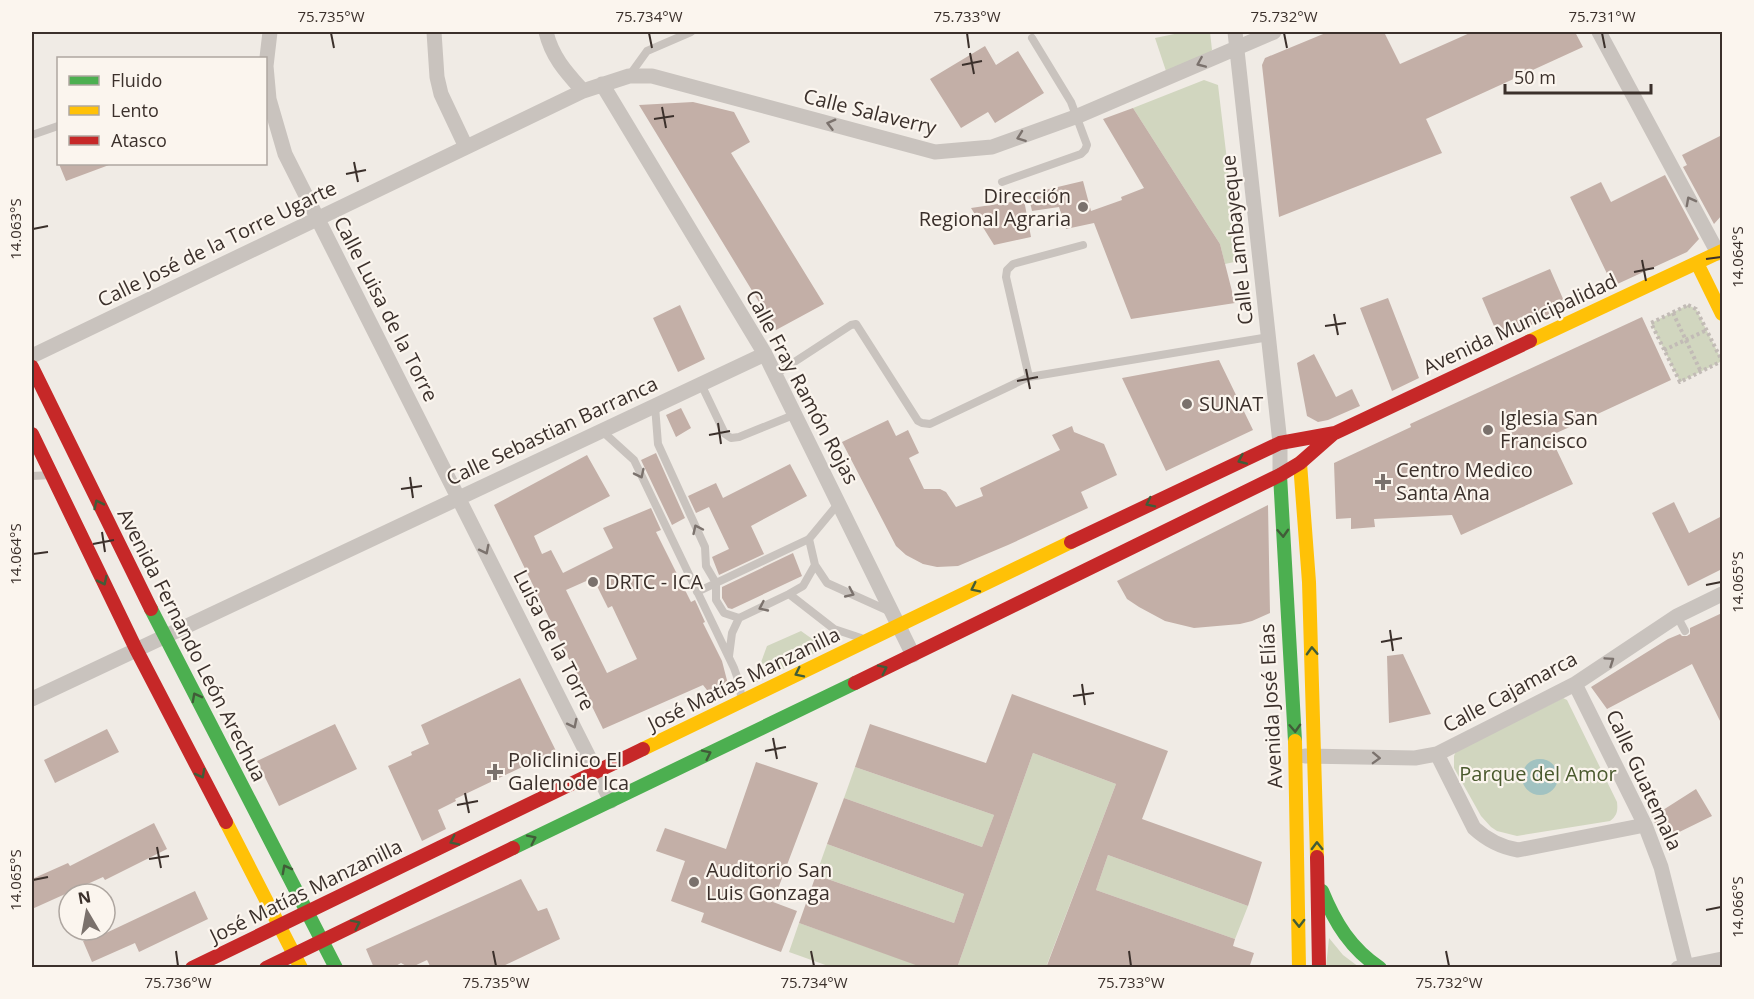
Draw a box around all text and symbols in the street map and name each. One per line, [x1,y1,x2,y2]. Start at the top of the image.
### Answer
text: 75.735°W [297,6,365,26]
text: 75.734°W [615,6,683,26]
text: 75.733°W [933,6,1001,26]
text: 75.732°W [1250,6,1318,26]
text: 75.731°W [1568,6,1636,26]
one-way arrow [1197,56,1208,68]
legend [57,57,267,165]
scale bar [1505,57,1650,95]
text: 50 m [1514,65,1556,89]
text: Fluido [111,68,162,92]
street label: Calle Salaverry [801,82,940,141]
text: Lento [111,98,159,122]
one-way arrow [827,119,837,131]
text: Atasco [111,128,167,152]
one-way arrow [1016,129,1027,142]
street label: Calle Lambayeque [1214,154,1259,326]
street label: Calle José de la Torre Ugarte [93,174,341,313]
place label: Dirección Regional Agraria [919,182,1071,232]
one-way arrow [1686,197,1697,208]
text: 14.063°S [5,198,25,260]
marker: Dirección Regional Agraria [1076,200,1090,214]
street label: Calle Luisa de la Torre [328,212,445,406]
text: 14.064°S [1727,226,1747,288]
street label: Avenida Municipalidad [1418,267,1621,380]
street label: Calle Fray Ramón Rojas [740,285,865,489]
street label: Calle Sebastian Barranca [442,370,662,491]
place label: SUNAT [1199,390,1263,417]
marker: SUNAT [1180,397,1194,411]
place label: Iglesia San Francisco [1500,404,1598,454]
marker: Iglesia San Francisco [1481,423,1495,437]
one-way arrow [1237,453,1248,465]
place label: Centro Medico Santa Ana [1396,456,1533,506]
one-way arrow [633,467,645,478]
marker: Centro Medico Santa Ana [1374,473,1392,491]
one-way arrow [1146,496,1157,508]
one-way arrow [94,499,106,510]
street label: Avenida Fernando León Arechua [112,504,273,786]
text: 14.064°S [5,523,25,585]
one-way arrow [692,525,704,536]
one-way arrow [1277,529,1290,538]
one-way arrow [478,544,489,554]
text: 14.065°S [1727,551,1747,613]
street label: Luisa de la Torre [507,565,601,715]
place label: DRTC - ICA [605,568,703,595]
one-way arrow [96,575,108,586]
marker: DRTC - ICA [586,575,600,589]
one-way arrow [970,581,981,593]
one-way arrow [844,586,855,598]
one-way arrow [758,599,769,611]
street label: José Matías Manzanilla [641,620,844,738]
street label: Avenida José Elías [1253,623,1288,789]
street label: Calle Cajamarca [1438,645,1582,738]
one-way arrow [1305,647,1318,656]
one-way arrow [1603,657,1614,668]
one-way arrow [877,665,888,677]
one-way arrow [795,666,806,678]
one-way arrow [192,692,203,703]
street label: Calle Guatemala [1600,705,1689,855]
one-way arrow [566,718,577,728]
one-way arrow [1288,723,1301,732]
place label: Policlinico El Galenode Ica [508,746,629,796]
one-way arrow [701,750,712,762]
one-way arrow [1371,751,1380,764]
park label: Parque del Amor [1459,760,1617,787]
marker: Policlinico El Galenode Ica [486,763,504,781]
one-way arrow [194,767,205,778]
street label: José Matías Manzanilla [203,832,406,950]
one-way arrow [449,833,460,845]
one-way arrow [525,834,536,846]
one-way arrow [1311,842,1323,851]
text: 14.065°S [5,849,25,911]
place label: Auditorio San Luis Gonzaga [706,856,832,906]
one-way arrow [282,865,293,876]
marker: Auditorio San Luis Gonzaga [687,875,701,889]
text: 14.066°S [1727,876,1747,938]
north arrow [57,882,117,942]
text: N [76,885,93,909]
one-way arrow [1292,918,1305,927]
one-way arrow [350,919,361,931]
text: 75.736°W [144,972,212,992]
text: 75.735°W [462,972,530,992]
text: 75.734°W [780,972,848,992]
text: 75.733°W [1097,972,1165,992]
text: 75.732°W [1415,972,1483,992]

